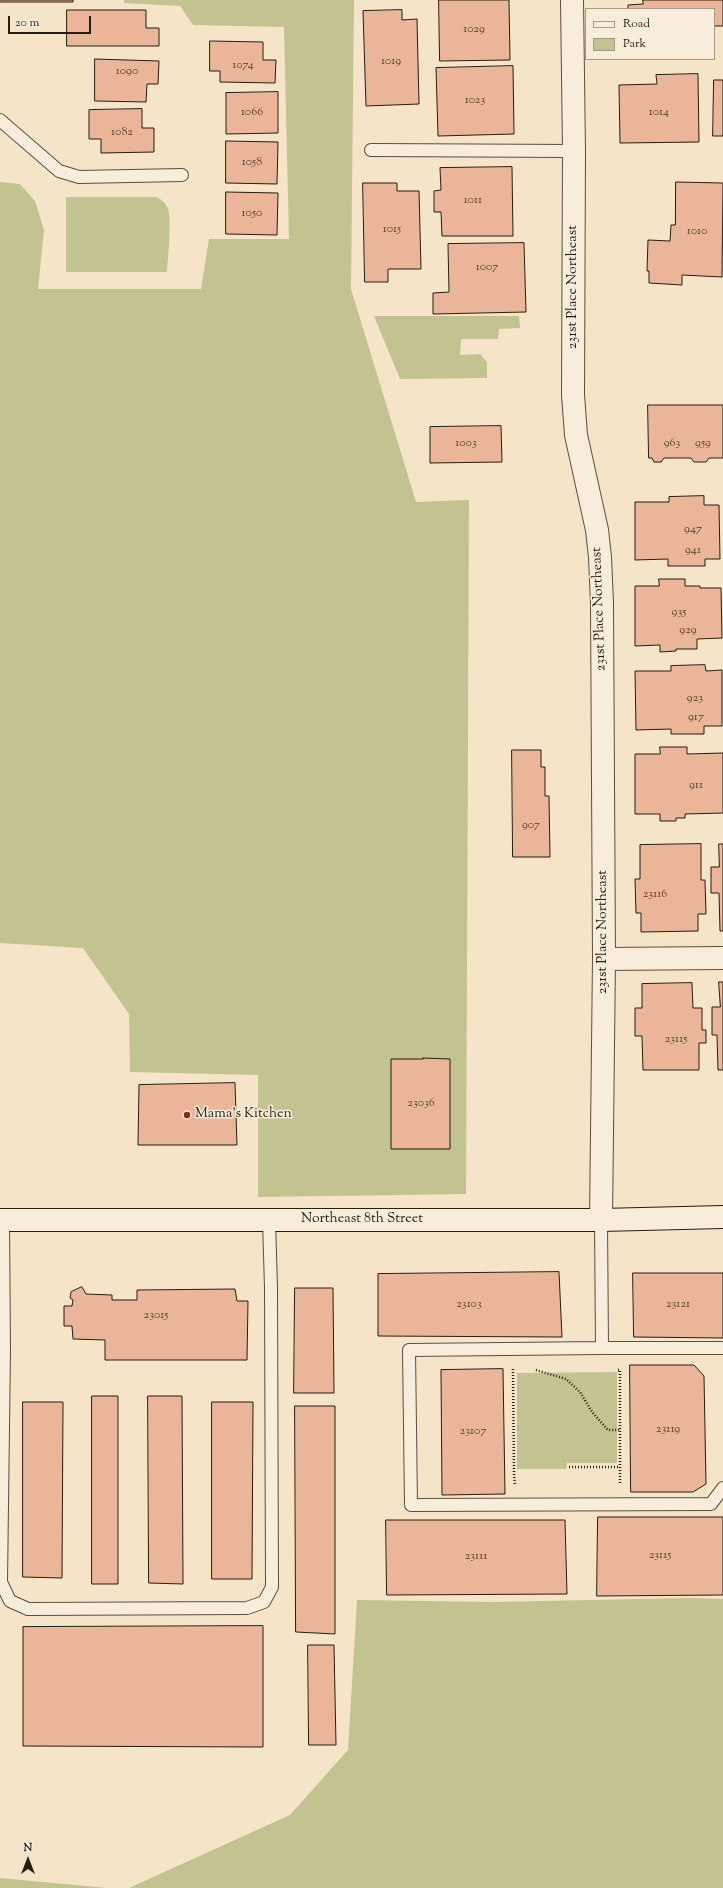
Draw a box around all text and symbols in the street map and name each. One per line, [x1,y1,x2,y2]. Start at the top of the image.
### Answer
scale bar [10,8,93,34]
legend [585,8,715,60]
text: 20 m [15,14,39,32]
text: Road [623,15,650,33]
house number: 1029 [463,23,485,37]
text: Park [623,35,646,53]
house number: 1019 [381,55,401,69]
house number: 1074 [232,59,254,73]
house number: 1090 [116,65,138,79]
house number: 1023 [465,94,485,108]
house number: 1066 [241,106,263,120]
house number: 1014 [649,106,669,120]
house number: 1082 [111,126,133,140]
house number: 1058 [242,156,262,170]
house number: 1011 [464,194,482,208]
house number: 1050 [242,207,262,221]
house number: 1015 [383,223,401,237]
street label: 231st Place Northeast [566,225,582,349]
house number: 1010 [687,225,707,239]
house number: 1007 [476,261,498,275]
house number: 1003 [455,437,477,451]
house number: 963 [664,437,680,451]
house number: 959 [695,437,711,451]
house number: 947 [684,523,702,537]
house number: 941 [685,544,701,558]
street label: 231st Place Northeast [589,547,611,671]
house number: 935 [672,606,686,620]
house number: 929 [679,624,697,638]
house number: 923 [687,692,703,706]
house number: 917 [688,711,704,725]
house number: 911 [689,779,703,793]
house number: 907 [522,819,540,833]
street label: 231st Place Northeast [596,870,612,994]
house number: 23116 [643,888,667,902]
house number: 23115 [665,1033,687,1047]
house number: 23036 [407,1097,435,1111]
place label: Mama's Kitchen [195,1107,292,1123]
marker: Mama's Kitchen [182,1110,192,1120]
street label: Northeast 8th Street [301,1212,423,1228]
house number: 23103 [456,1298,482,1312]
house number: 23121 [666,1298,690,1312]
house number: 23015 [144,1309,168,1323]
house number: 23119 [656,1423,680,1437]
house number: 23107 [460,1425,486,1439]
house number: 23115 [649,1549,671,1563]
house number: 23111 [465,1550,487,1564]
north arrow [8,1840,48,1880]
text: N [24,1840,32,1856]

